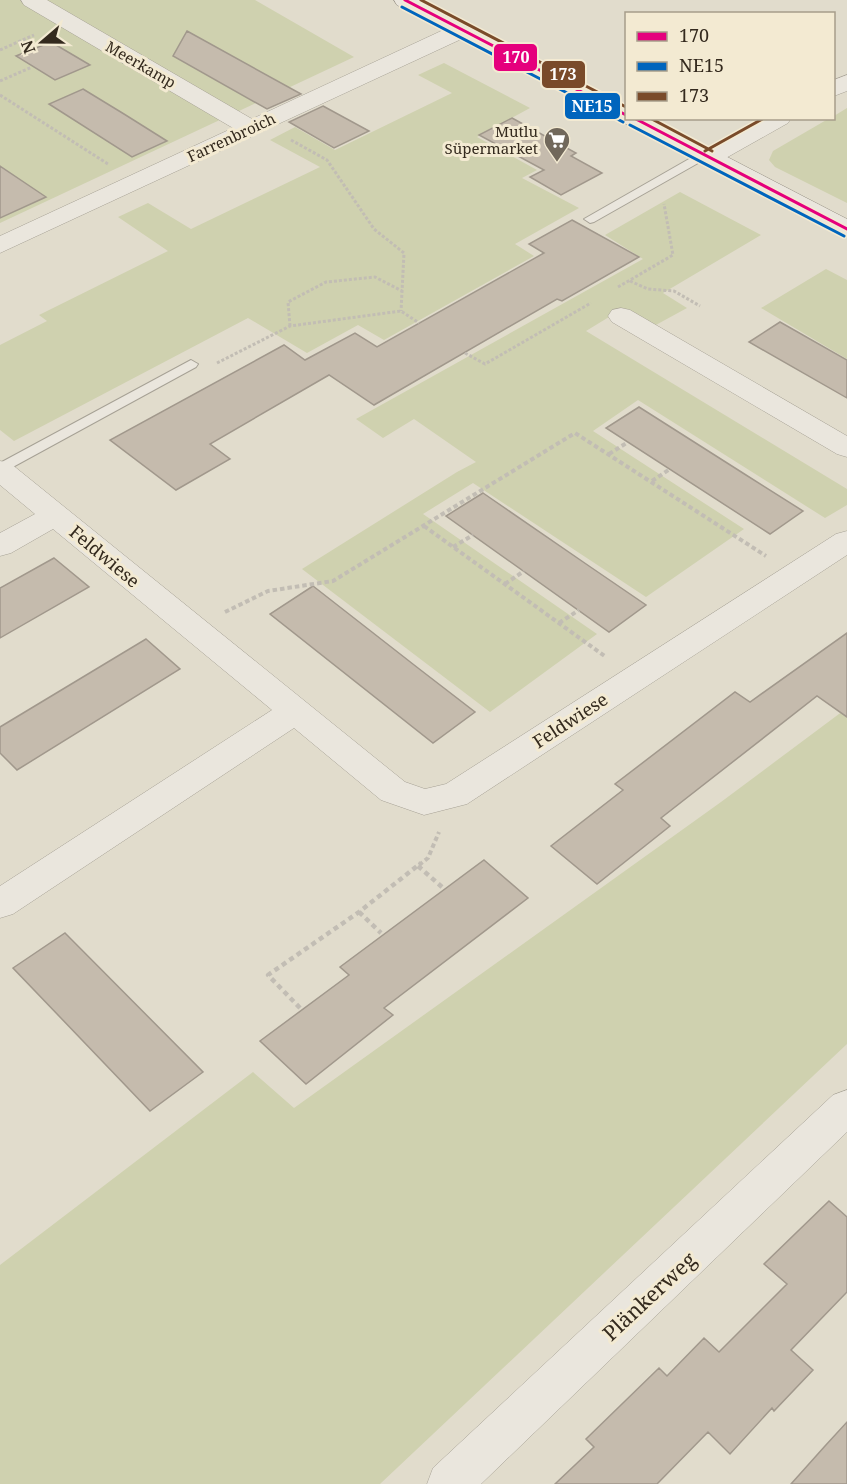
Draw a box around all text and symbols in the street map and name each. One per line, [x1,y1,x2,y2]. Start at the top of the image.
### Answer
north arrow [12,12,72,72]
legend [625,12,835,120]
text: 170 [679,23,709,47]
street label: Meerkamp [102,36,180,92]
text: N [15,37,40,57]
line badge: 170 [493,43,538,72]
text: 170 [502,46,530,68]
text: NE15 [679,53,724,77]
line badge: 173 [541,60,586,89]
text: 173 [549,63,577,85]
text: 173 [679,83,709,107]
line badge: NE15 [564,92,621,120]
text: NE15 [571,95,613,117]
street label: Farrenbroich [184,108,279,166]
place label: Mutlu Süpermarket [445,121,538,158]
supermarket icon: Mutlu Süpermarket [542,125,572,163]
street label: Feldwiese [65,520,145,592]
street label: Feldwiese [528,687,612,753]
street label: Plänkerweg [596,1245,702,1347]

